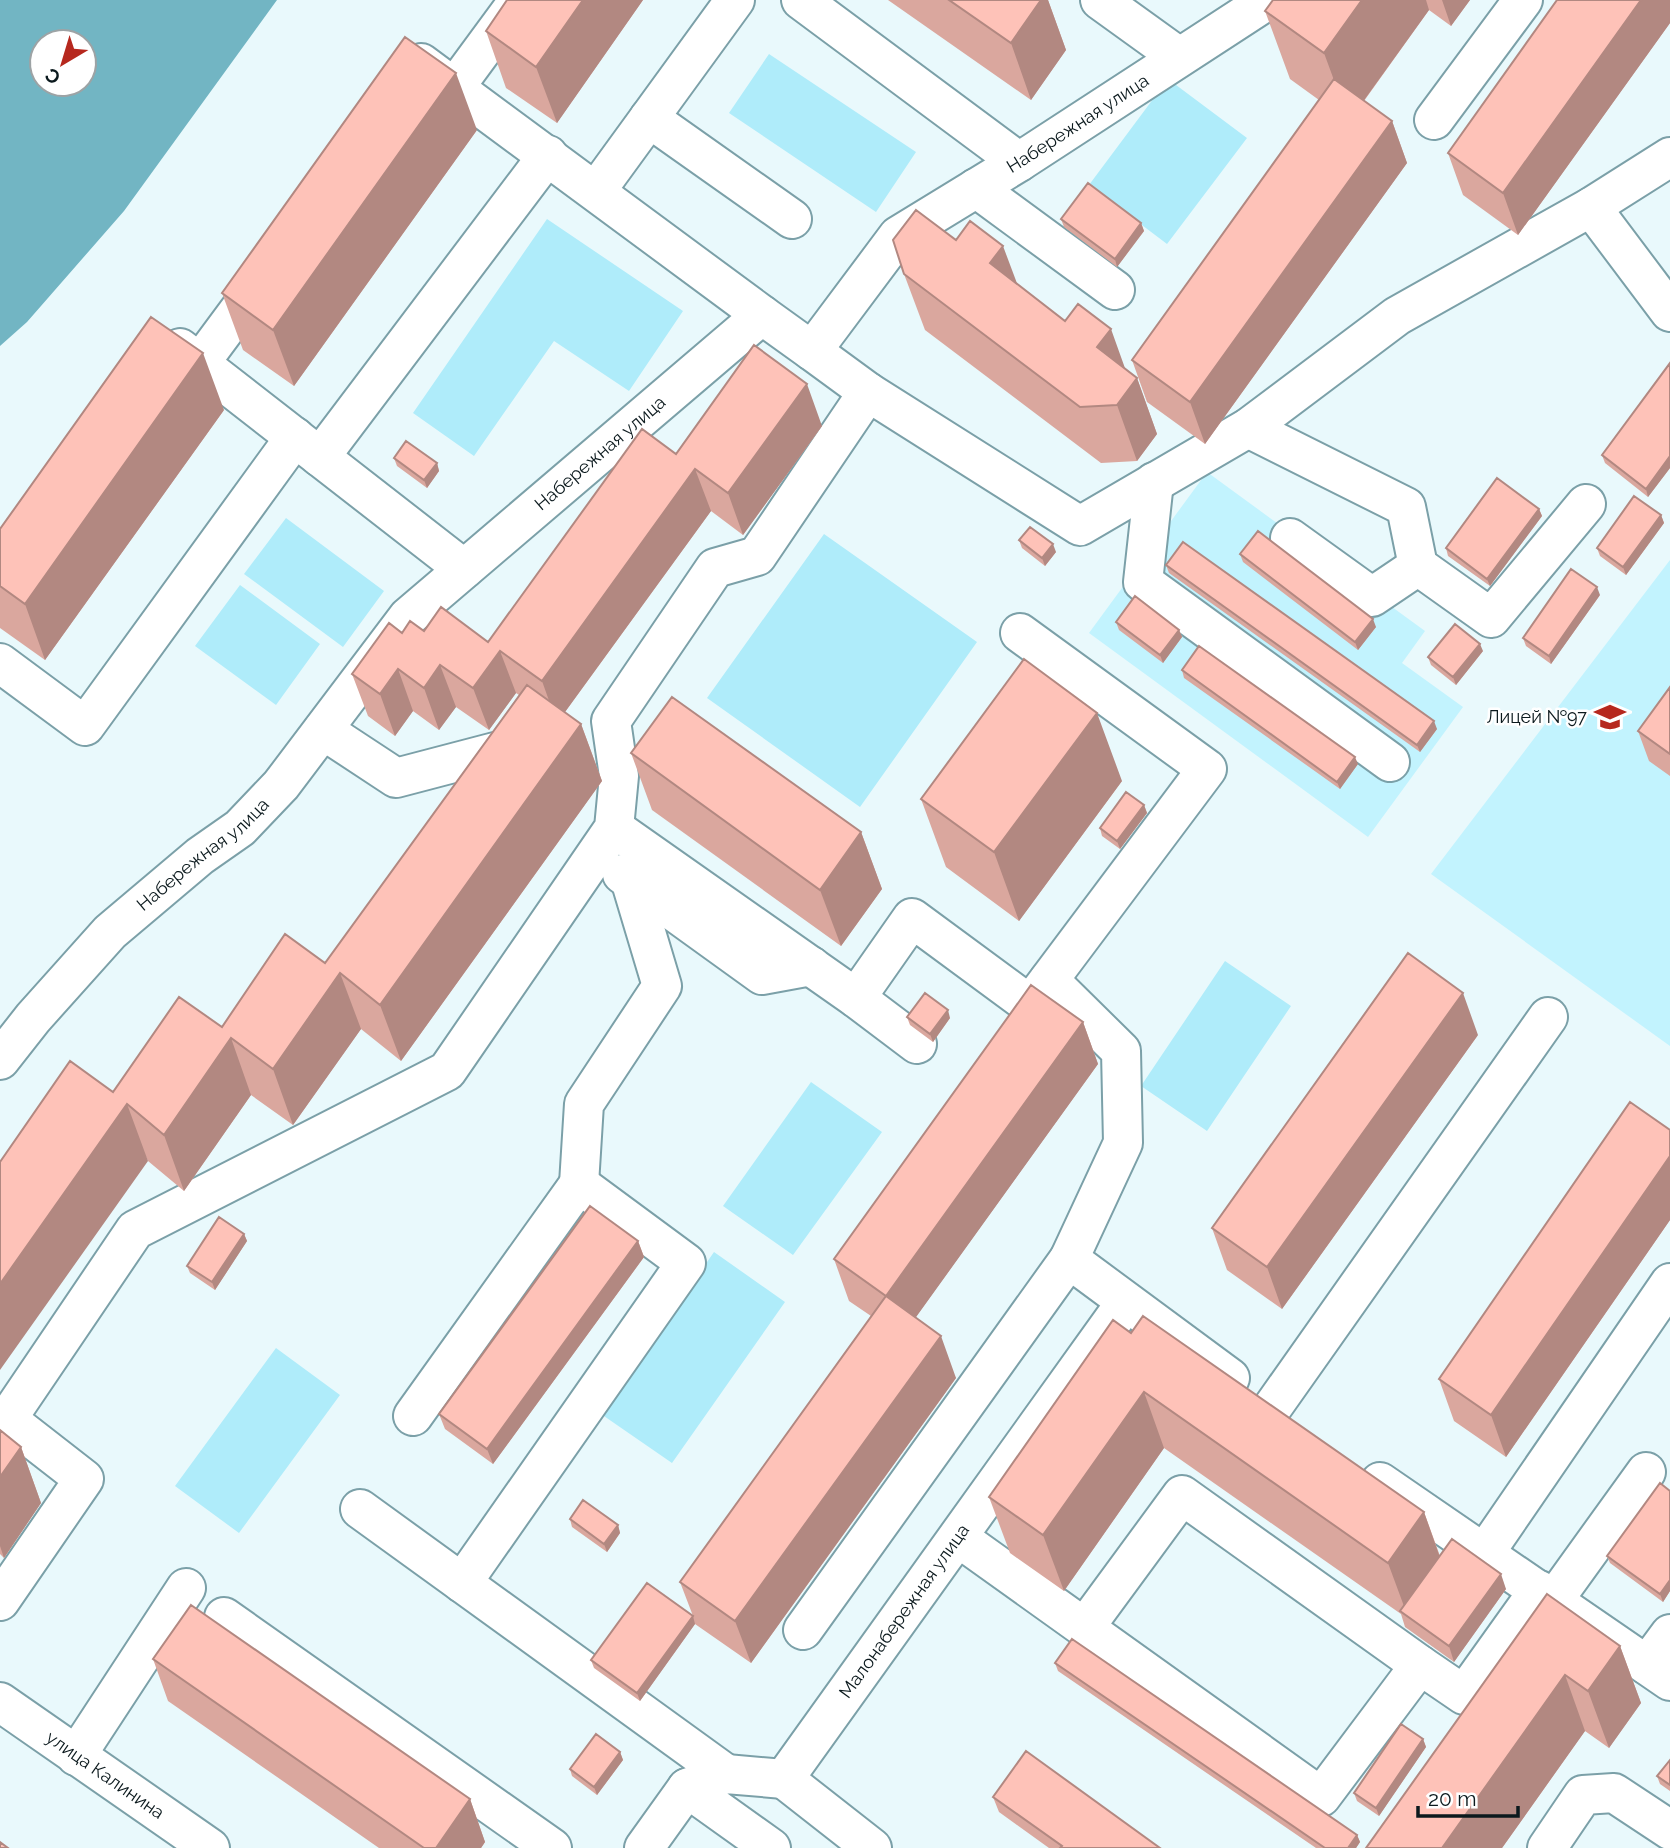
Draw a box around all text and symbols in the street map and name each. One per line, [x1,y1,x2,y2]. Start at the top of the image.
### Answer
north arrow [28,28,98,98]
text: С [41,64,64,89]
street label: Набережная улица [1003,69,1152,177]
street label: Набережная улица [530,391,669,514]
school or university icon: Лицей №97 [1593,700,1627,734]
place label: Лицей №97 [1486,706,1587,727]
street label: Набережная улица [132,794,273,915]
street label: Малонабережная улица [835,1520,973,1702]
street label: улица Калинина [42,1726,169,1823]
scale bar [1418,1774,1518,1818]
text: 20 m [1428,1786,1476,1811]

